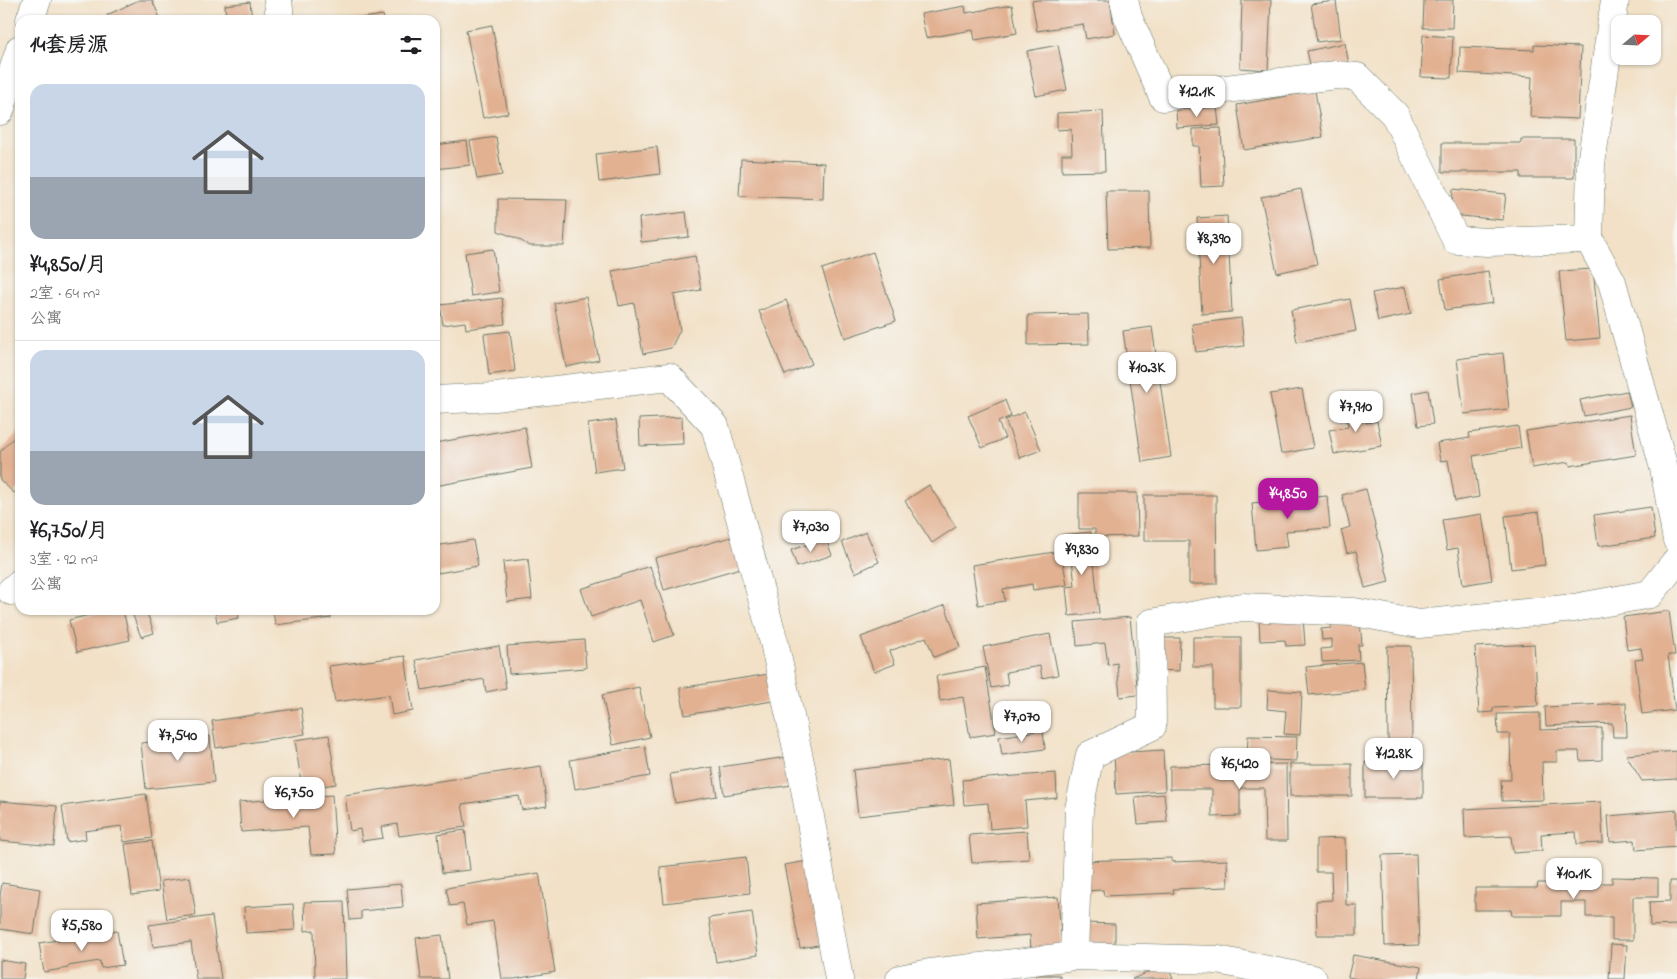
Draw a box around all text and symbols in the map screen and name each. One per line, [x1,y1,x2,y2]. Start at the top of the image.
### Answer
north arrow [1611,15,1661,65]
map controls [1611,15,1661,65]
text: 14套房源 [30,31,108,61]
icon: filters [397,31,425,59]
pin: ¥12.1K [1156,76,1238,118]
text: ¥12.1K [1179,80,1215,104]
icon: home [183,117,273,207]
pin: ¥8,390 [1173,222,1255,265]
text: ¥8,390 [1197,227,1231,251]
text: ¥4,850/月 [30,251,107,281]
text: 2室 · 64 m² [30,282,100,306]
text: 公寓 [30,307,62,331]
pin: ¥10.3K [1106,352,1188,394]
text: ¥10.3K [1129,356,1165,380]
icon: home [183,382,273,472]
pin: ¥7,910 [1315,390,1397,433]
text: ¥7,910 [1340,395,1372,419]
pin: ¥4,850 [1247,478,1329,520]
text: ¥4,850 [1269,482,1307,506]
pin: ¥7,030 [770,510,852,553]
text: ¥7,030 [793,515,829,539]
text: ¥6,750/月 [30,517,108,547]
pin: ¥9,830 [1041,534,1123,576]
text: ¥9,830 [1065,538,1099,562]
text: 3室 · 92 m² [30,548,98,572]
text: 公寓 [30,573,62,597]
pin: ¥7,070 [981,700,1063,743]
text: ¥7,070 [1004,705,1040,729]
pin: ¥7,540 [137,720,219,762]
text: ¥7,540 [159,724,197,748]
pin: ¥12.8K [1353,738,1435,780]
text: ¥12.8K [1376,742,1412,766]
pin: ¥6,420 [1199,748,1281,790]
text: ¥6,420 [1221,752,1259,776]
pin: ¥6,750 [253,776,335,819]
text: ¥6,750 [275,781,313,805]
pin: ¥10.1K [1533,858,1615,900]
text: ¥10.1K [1557,862,1591,886]
pin: ¥5,580 [41,910,123,952]
text: ¥5,580 [62,914,102,938]

